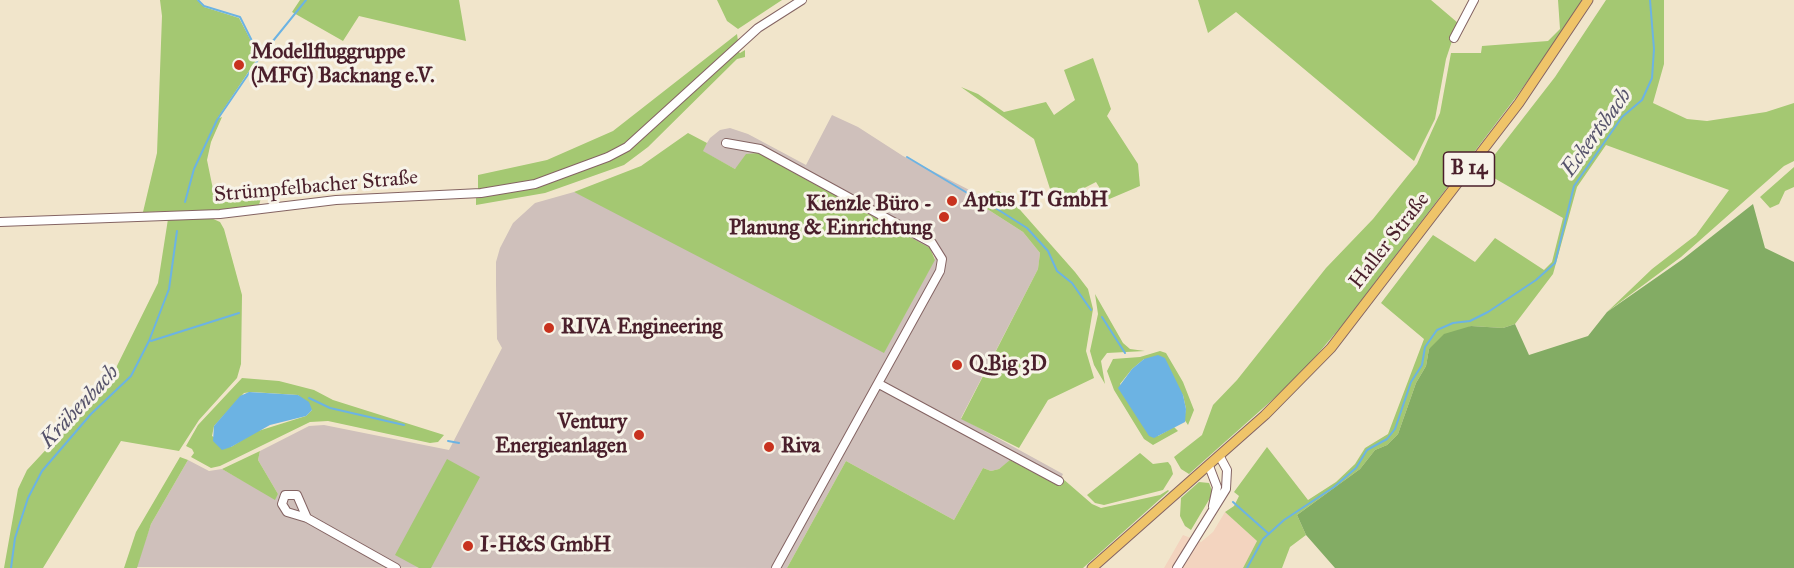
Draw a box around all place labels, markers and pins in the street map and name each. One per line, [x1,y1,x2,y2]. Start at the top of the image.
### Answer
place label: Modellfluggruppe (MFG) Backnang e.V. [251,40,435,90]
marker: Modellfluggruppe (MFG) Backnang e.V. [232,58,246,72]
place label: Aptus IT GmbH [964,188,1108,214]
place label: Kienzle Büro - Planung & Einrichtung [729,192,932,242]
marker: Aptus IT GmbH [945,194,959,208]
marker: Kienzle Büro - Planung & Einrichtung [937,210,951,224]
place label: RIVA Engineering [561,315,722,341]
marker: RIVA Engineering [542,321,556,335]
place label: Q.Big 3D [969,352,1047,378]
marker: Q.Big 3D [950,358,964,372]
place label: Ventury Energieanlagen [495,410,627,460]
marker: Ventury Energieanlagen [632,428,646,442]
place label: Riva [781,434,820,460]
marker: Riva [762,440,776,454]
place label: I-H&S GmbH [480,533,611,559]
marker: I-H&S GmbH [461,539,475,553]

